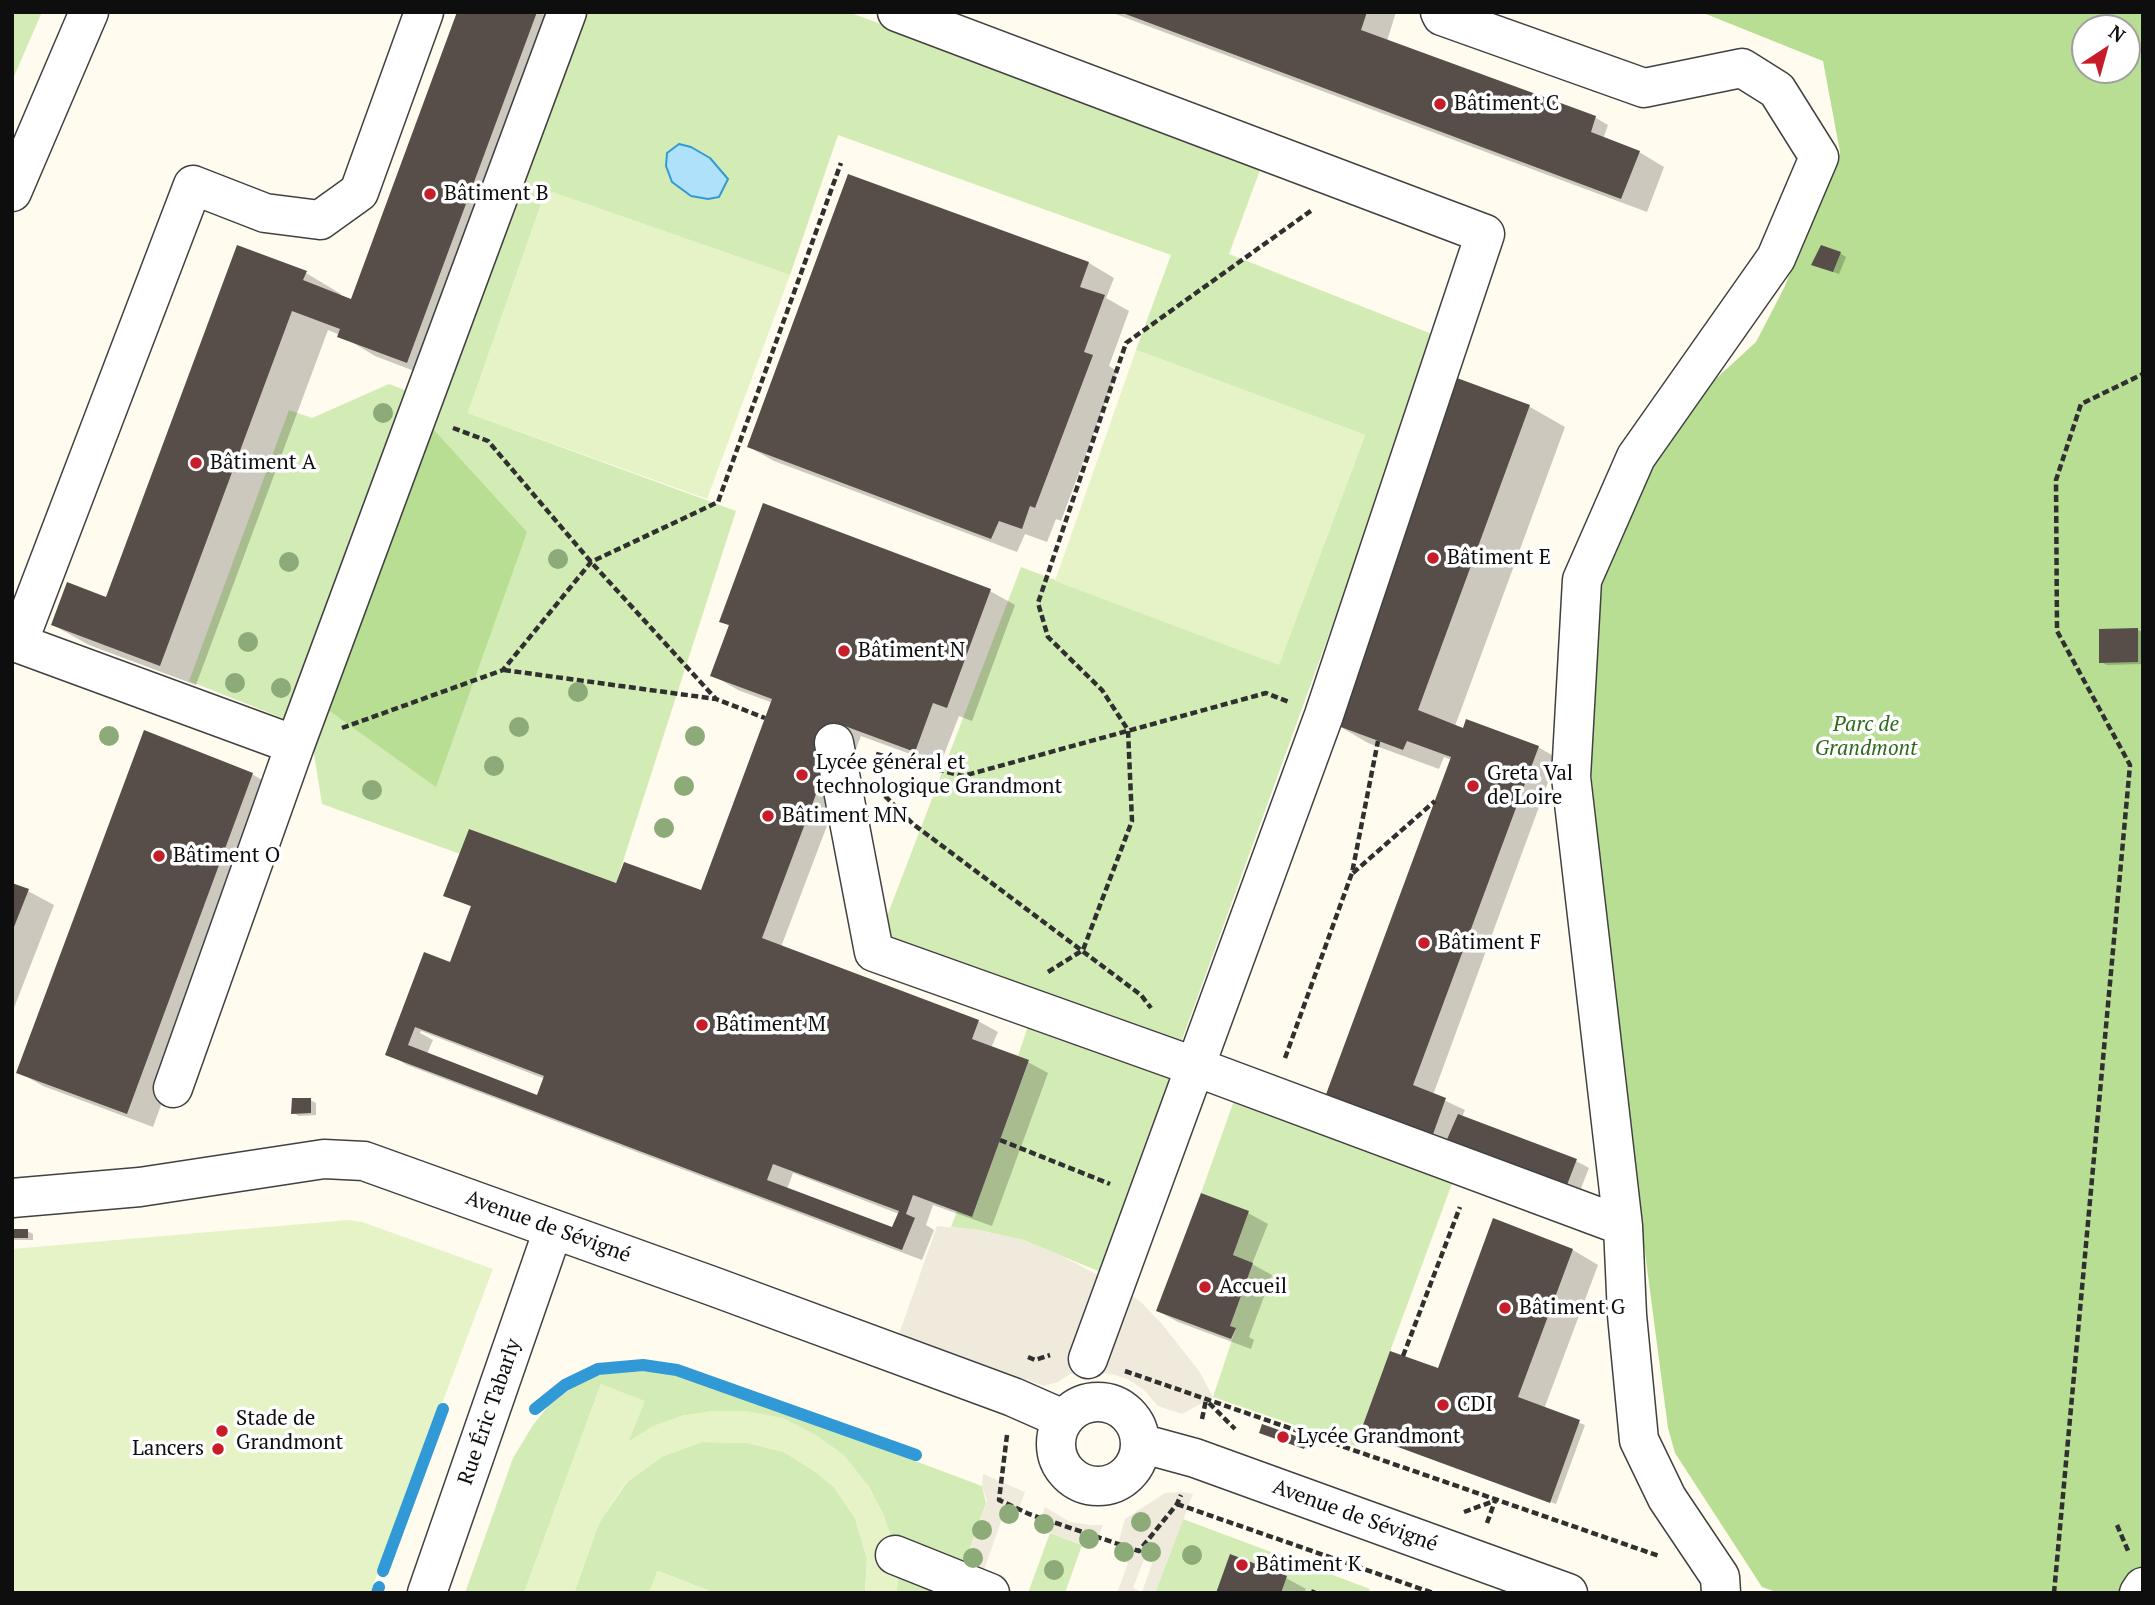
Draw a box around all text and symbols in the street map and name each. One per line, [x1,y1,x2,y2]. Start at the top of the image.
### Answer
north arrow [2071,14,2141,84]
text: N [2104,19,2131,48]
place label: Bâtiment C [1454,91,1559,117]
marker: Bâtiment C [1432,96,1448,112]
place label: Bâtiment B [444,181,549,207]
marker: Bâtiment B [422,186,438,202]
place label: Bâtiment A [210,450,316,476]
marker: Bâtiment A [188,455,204,471]
place label: Bâtiment E [1447,545,1551,571]
marker: Bâtiment E [1425,550,1441,566]
place label: Bâtiment N [858,638,965,664]
marker: Bâtiment N [836,643,852,659]
park label: Parc de Grandmont [1815,712,1917,762]
place label: Lycée général et technologique Grandmont [816,750,1062,800]
place label: Greta Val de Loire [1487,761,1573,811]
marker: Lycée général et technologique Grandmont [794,767,810,783]
marker: Greta Val de Loire [1465,778,1481,794]
place label: Bâtiment MN [782,803,907,829]
marker: Bâtiment MN [760,808,776,824]
place label: Bâtiment O [173,843,280,869]
marker: Bâtiment O [151,848,167,864]
place label: Bâtiment F [1438,930,1541,956]
marker: Bâtiment F [1416,935,1432,951]
place label: Bâtiment M [716,1012,826,1038]
marker: Bâtiment M [694,1017,710,1033]
street label: Avenue de Sévigné [462,1185,634,1269]
place label: Accueil [1219,1274,1287,1300]
marker: Accueil [1197,1279,1213,1295]
place label: Bâtiment G [1519,1295,1625,1321]
marker: Bâtiment G [1497,1300,1513,1316]
street label: Rue Éric Tabarly [453,1336,527,1488]
place label: CDI [1457,1392,1493,1418]
marker: CDI [1435,1397,1451,1413]
place label: Stade de Grandmont [236,1406,343,1456]
marker: Stade de Grandmont [214,1423,230,1439]
place label: Lycée Grandmont [1297,1424,1461,1450]
marker: Lycée Grandmont [1275,1429,1291,1445]
place label: Lancers [132,1436,204,1462]
marker: Lancers [210,1441,226,1457]
street label: Avenue de Sévigné [1269,1474,1441,1558]
place label: Bâtiment K [1256,1552,1361,1578]
marker: Bâtiment K [1234,1557,1250,1573]

